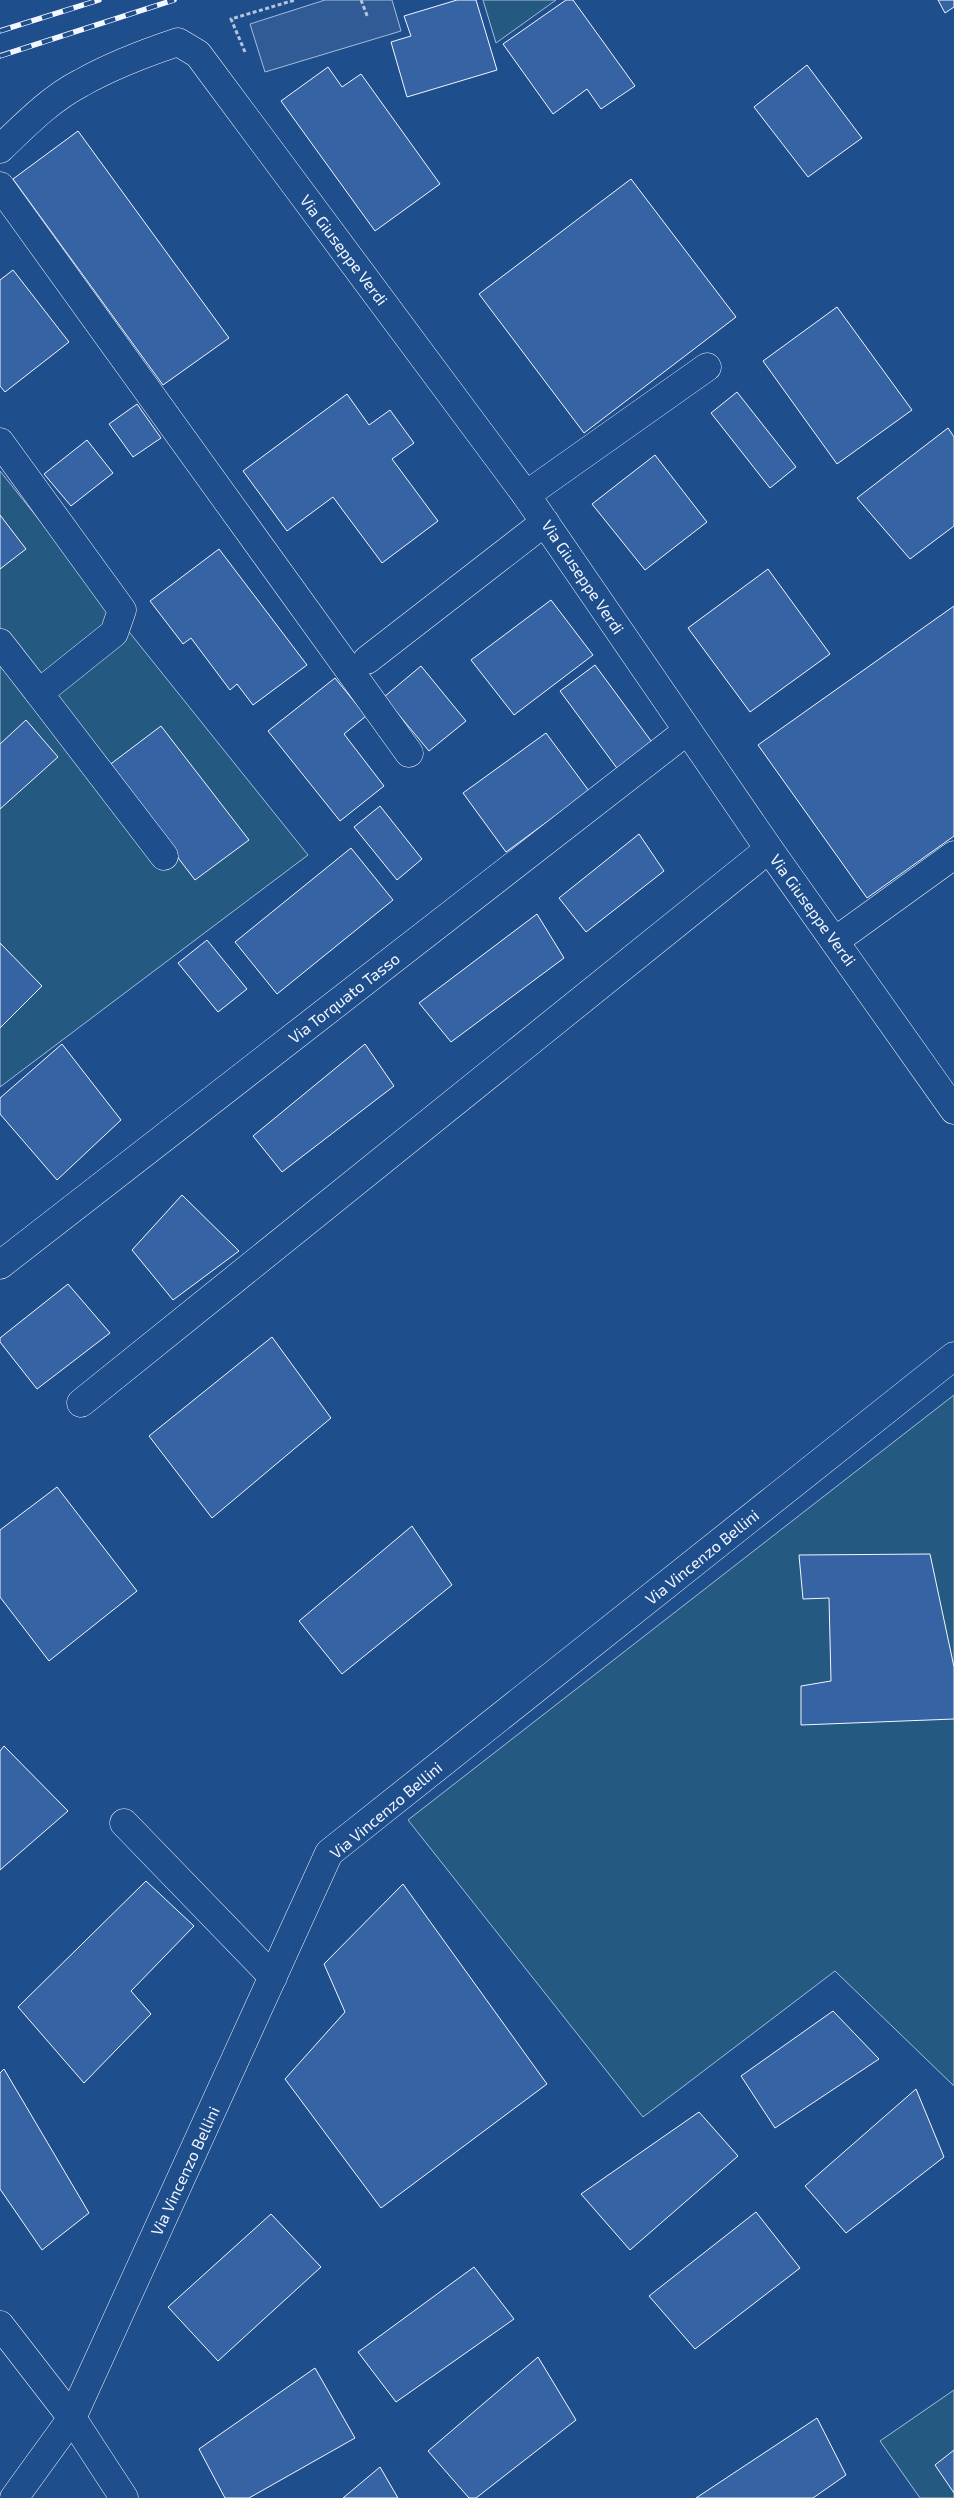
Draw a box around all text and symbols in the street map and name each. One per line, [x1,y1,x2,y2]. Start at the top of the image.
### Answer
street label: Via Giuseppe Verdi [297,191,392,309]
street label: Via Giuseppe Verdi [538,516,629,637]
street label: Via Giuseppe Verdi [767,850,860,969]
street label: Via Torquato Tasso [284,948,403,1047]
street label: Via Vincenzo Bellini [641,1505,762,1608]
street label: Via Vincenzo Bellini [326,1757,446,1862]
street label: Via Vincenzo Bellini [146,2103,223,2238]

